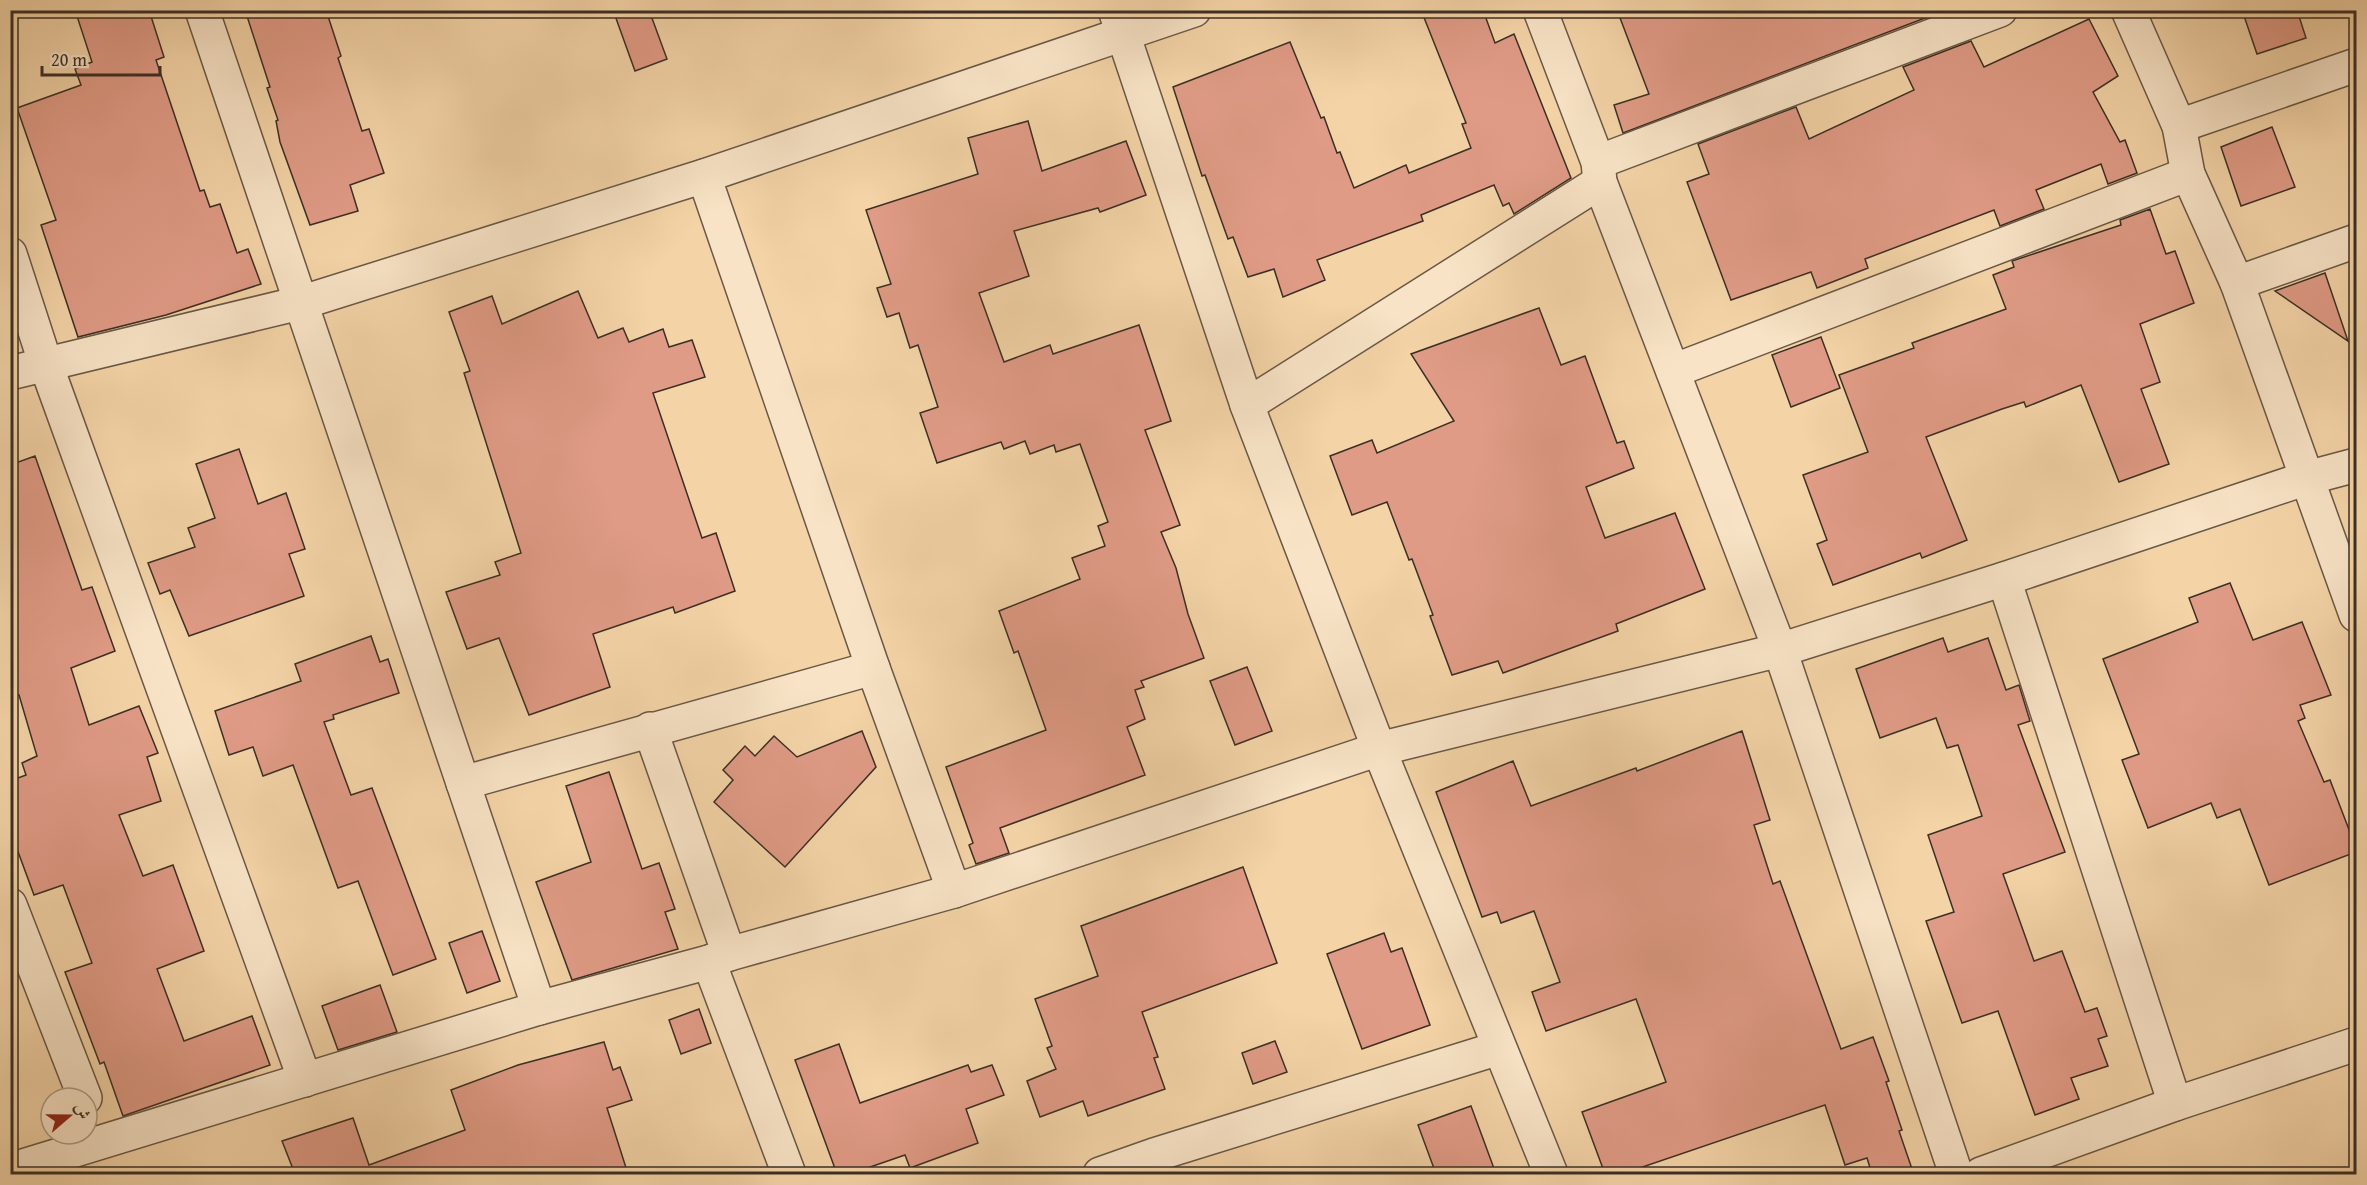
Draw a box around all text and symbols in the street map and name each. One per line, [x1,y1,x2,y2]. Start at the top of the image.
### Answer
scale bar [42,39,160,77]
text: 20 m [51,46,87,73]
north arrow [39,1086,99,1146]
text: ش [69,1099,97,1122]

